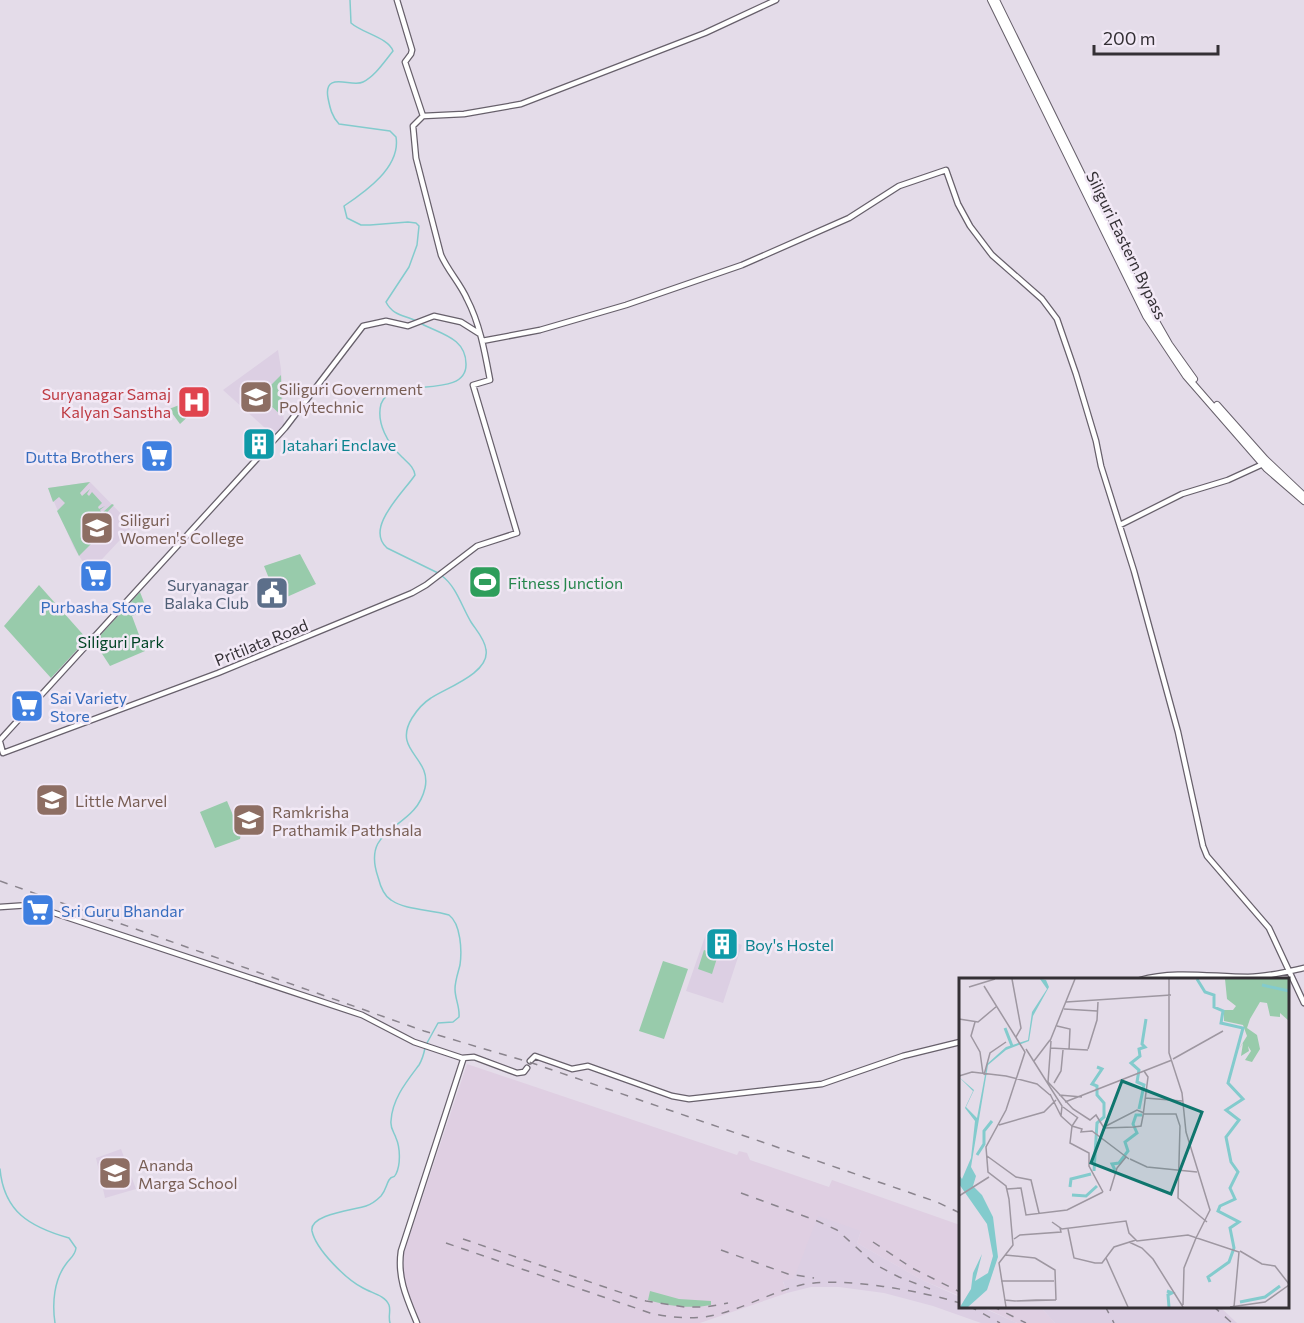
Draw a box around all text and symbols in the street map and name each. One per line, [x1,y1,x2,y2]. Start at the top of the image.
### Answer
scale bar [1094,18,1218,56]
text: 200 m [1103,27,1156,49]
street label: Siliguri Eastern Bypass [1083,168,1171,322]
school or university icon: Siliguri Government Polytechnic [238,379,274,415]
place label: Siliguri Government Polytechnic [279,379,423,416]
place label: Suryanagar Samaj Kalyan Sanstha [42,384,171,421]
hospital icon: Suryanagar Samaj Kalyan Sanstha [176,384,212,420]
building icon: Jatahari Enclave [241,426,277,462]
place label: Jatahari Enclave [282,435,396,454]
supermarket icon: Dutta Brothers [139,438,175,474]
place label: Dutta Brothers [25,447,134,466]
school or university icon: Siliguri Women's College [79,510,115,546]
place label: Siliguri Women's College [120,510,244,547]
supermarket icon: Purbasha Store [78,558,114,594]
sports icon: Fitness Junction [467,564,503,600]
place label: Fitness Junction [508,573,623,592]
place label: Suryanagar Balaka Club [164,575,250,612]
public building icon: Suryanagar Balaka Club [254,575,290,611]
place label: Purbasha Store [41,597,151,616]
street label: Pritilata Road [212,615,310,669]
park label: Siliguri Park [78,632,164,651]
supermarket icon: Sai Variety Store [9,688,45,724]
place label: Sai Variety Store [50,688,127,725]
school or university icon: Little Marvel [34,782,70,818]
place label: Little Marvel [75,791,167,810]
school or university icon: Ramkrisha Prathamik Pathshala [231,802,267,838]
place label: Ramkrisha Prathamik Pathshala [272,802,422,839]
supermarket icon: Sri Guru Bhandar [20,892,56,928]
place label: Sri Guru Bhandar [61,901,185,920]
building icon: Boy's Hostel [704,926,740,962]
place label: Boy's Hostel [745,935,834,954]
inset map [959,978,1289,1308]
school or university icon: Ananda Marga School [97,1155,133,1191]
place label: Ananda Marga School [138,1155,238,1192]

